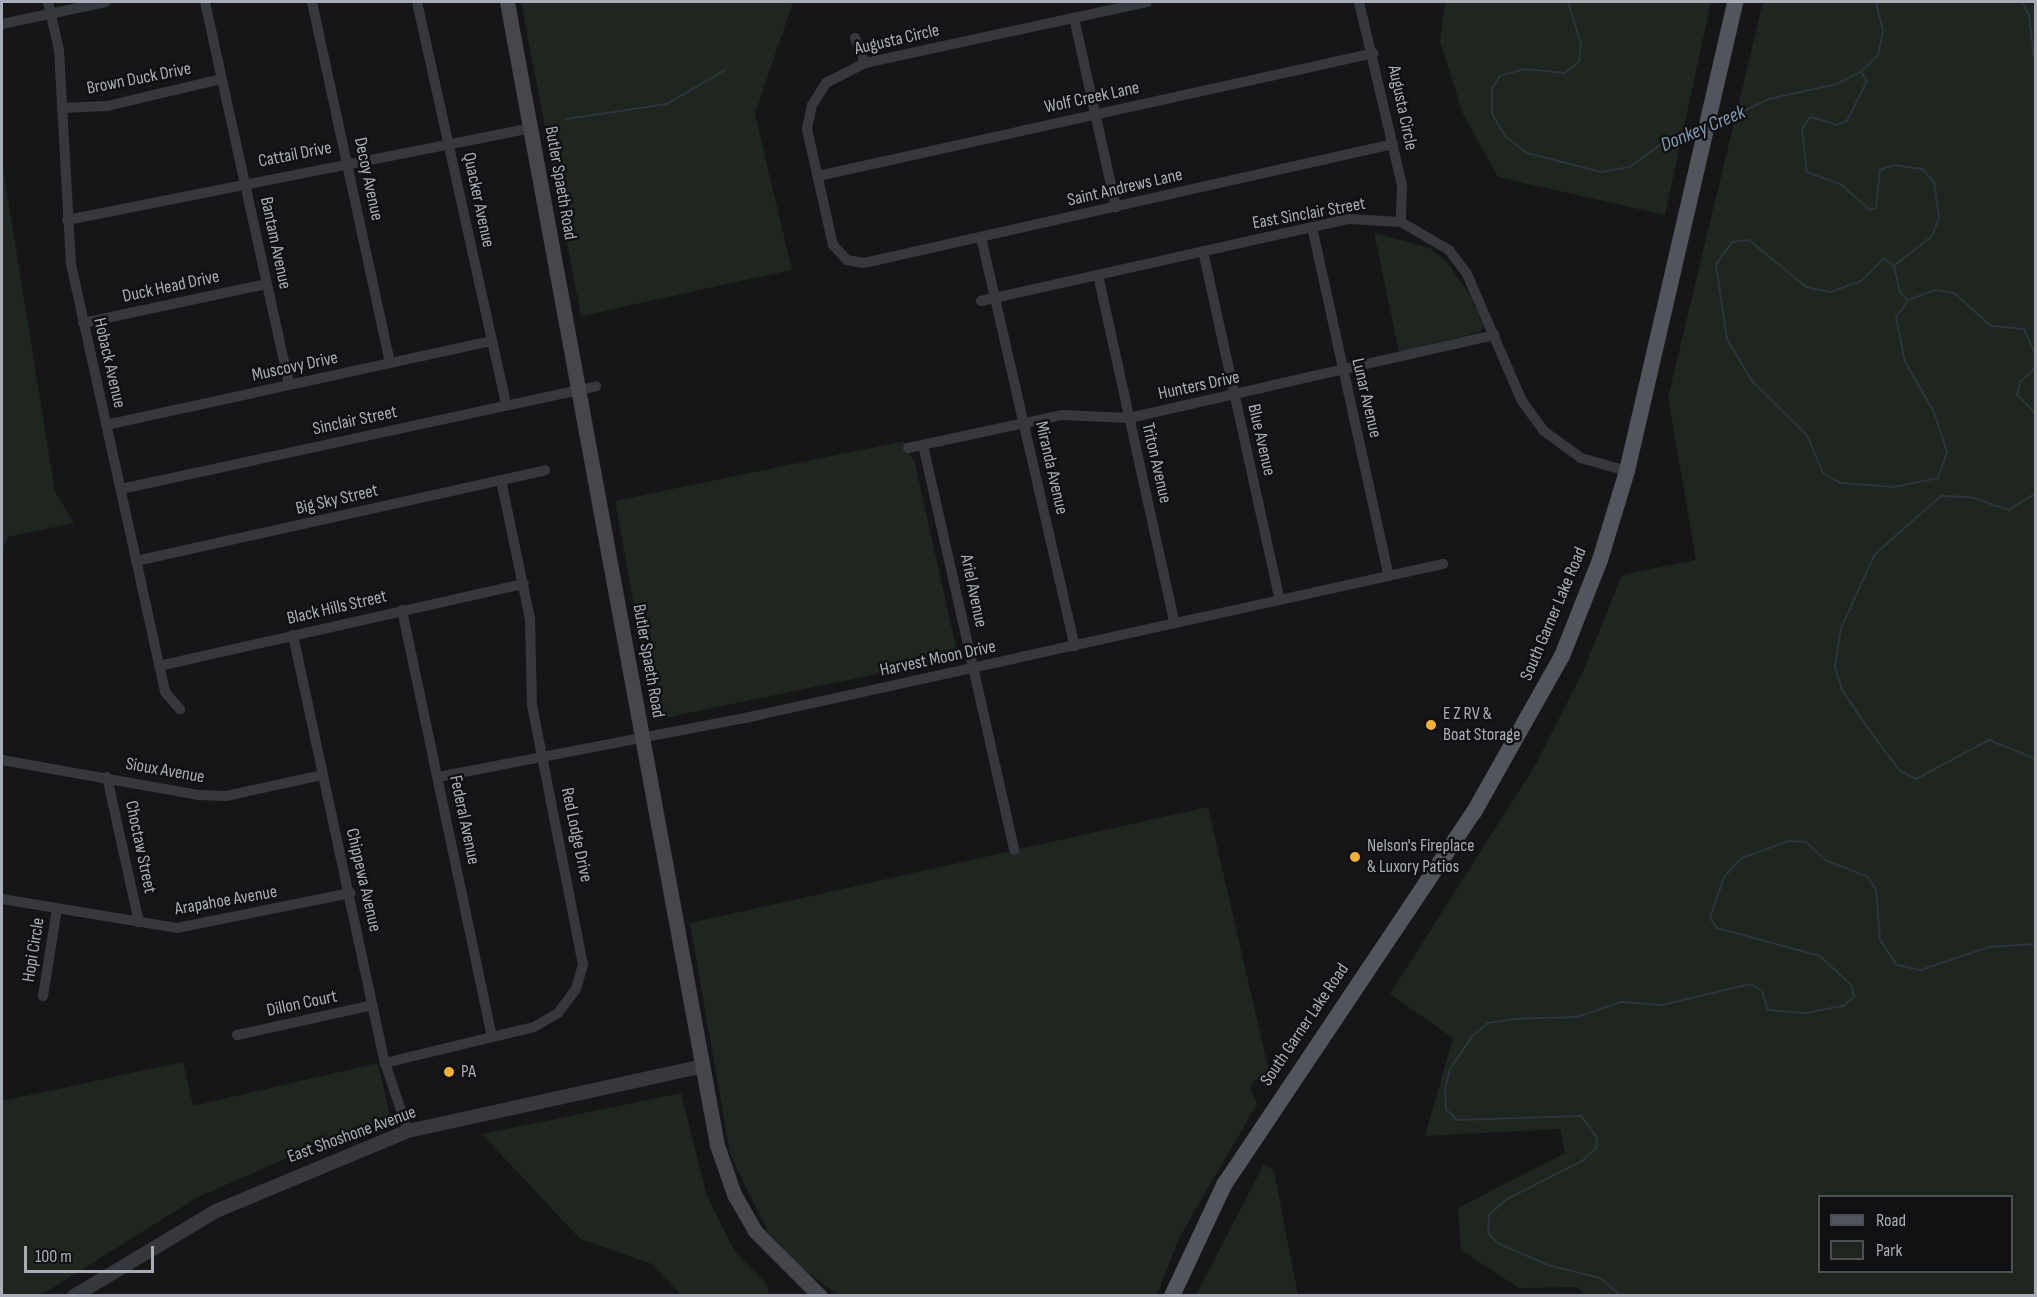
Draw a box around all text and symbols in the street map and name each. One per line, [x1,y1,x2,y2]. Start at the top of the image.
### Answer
street label: Augusta Circle [853,20,941,60]
street label: Brown Duck Drive [85,58,193,100]
street label: Augusta Circle [1382,64,1422,152]
street label: Wolf Creek Lane [1043,77,1141,119]
water label: Donkey Creek [1657,100,1749,158]
street label: Butler Spaeth Road [539,125,581,241]
street label: Decoy Avenue [349,135,387,223]
street label: Cattail Drive [257,137,333,173]
street label: Quacker Avenue [457,151,499,249]
street label: Saint Andrews Lane [1065,164,1185,212]
street label: East Sinclair Street [1251,193,1367,235]
street label: Bantam Avenue [255,195,295,291]
street label: Duck Head Drive [121,266,221,308]
street label: Hoback Avenue [88,316,130,410]
street label: Muscovy Drive [250,347,340,387]
street label: Lunar Avenue [1346,356,1386,440]
street label: Hunters Drive [1156,367,1242,405]
street label: Sinclair Street [311,402,399,440]
street label: Blue Avenue [1242,402,1280,478]
street label: Miranda Avenue [1030,419,1072,517]
street label: Triton Avenue [1136,421,1176,505]
street label: Big Sky Street [294,480,380,520]
street label: South Garner Lake Road [1516,544,1592,684]
street label: Ariel Avenue [955,553,991,629]
street label: Black Hills Street [285,586,389,630]
street label: Butler Spaeth Road [627,603,669,719]
street label: Harvest Moon Drive [878,636,998,682]
place label: E Z RV & Boat Storage [1443,704,1520,746]
marker: E Z RV & Boat Storage [1424,718,1438,732]
street label: Sioux Avenue [124,753,206,789]
street label: Federal Avenue [444,773,484,867]
street label: Red Lodge Drive [555,786,597,884]
street label: Choctaw Street [120,799,160,895]
street label: Chippewa Avenue [341,826,385,934]
place label: Nelson's Fireplace & Luxory Patios [1367,836,1475,878]
marker: Nelson's Fireplace & Luxory Patios [1348,850,1362,864]
street label: Arapahoe Avenue [173,881,279,921]
street label: Hopi Circle [18,916,50,984]
street label: South Garner Lake Road [1256,960,1354,1090]
street label: Dillon Court [265,986,339,1022]
place label: PA [461,1061,476,1083]
marker: PA [442,1065,456,1079]
street label: East Shoshone Avenue [285,1102,419,1168]
legend [1818,1195,2013,1273]
text: Road [1876,1210,1906,1231]
scale bar [27,1234,158,1272]
text: Park [1876,1240,1902,1261]
text: 100 m [35,1246,72,1267]

